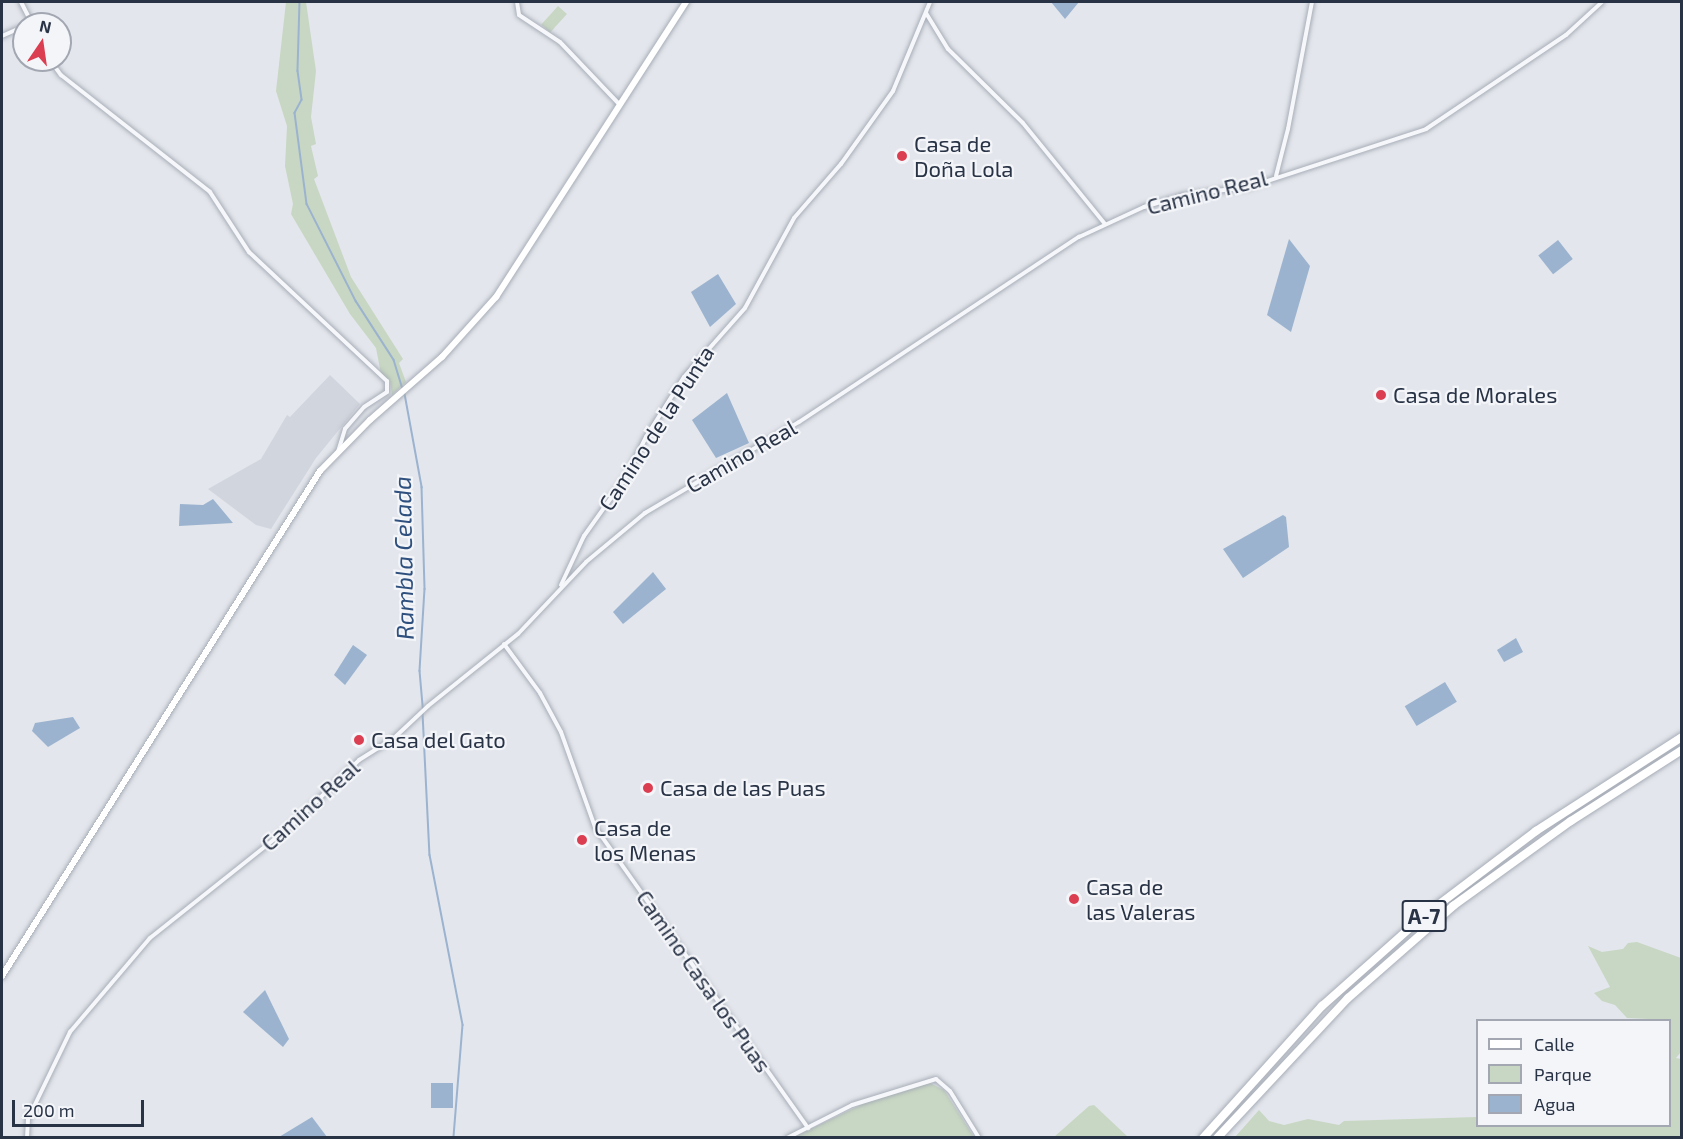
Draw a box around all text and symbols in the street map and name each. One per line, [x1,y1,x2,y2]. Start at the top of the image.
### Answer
north arrow [12,12,72,72]
text: N [38,15,53,36]
place label: Casa de Doña Lola [914,130,1013,182]
marker: Casa de Doña Lola [895,149,909,163]
street label: Camino Real [1144,164,1270,220]
street label: Camino de la Punta [593,341,719,515]
place label: Casa de Morales [1393,382,1557,408]
marker: Casa de Morales [1374,388,1388,402]
street label: Camino Real [681,414,801,498]
water label: Rambla Celada [387,476,419,640]
place label: Casa del Gato [371,727,506,753]
marker: Casa del Gato [352,733,366,747]
street label: Camino Real [255,754,365,856]
place label: Casa de las Puas [660,775,826,801]
marker: Casa de las Puas [641,781,655,795]
place label: Casa de los Menas [594,814,696,866]
marker: Casa de los Menas [575,833,589,847]
place label: Casa de las Valeras [1086,873,1196,924]
street label: Camino Casa los Puas [631,885,777,1077]
marker: Casa de las Valeras [1067,892,1081,906]
road number: A-7 [1402,898,1446,934]
legend [1476,1019,1671,1127]
text: Calle [1534,1033,1575,1055]
text: Parque [1534,1063,1592,1085]
scale bar [15,1088,147,1126]
text: Agua [1534,1093,1575,1115]
text: 200 m [23,1099,75,1121]

